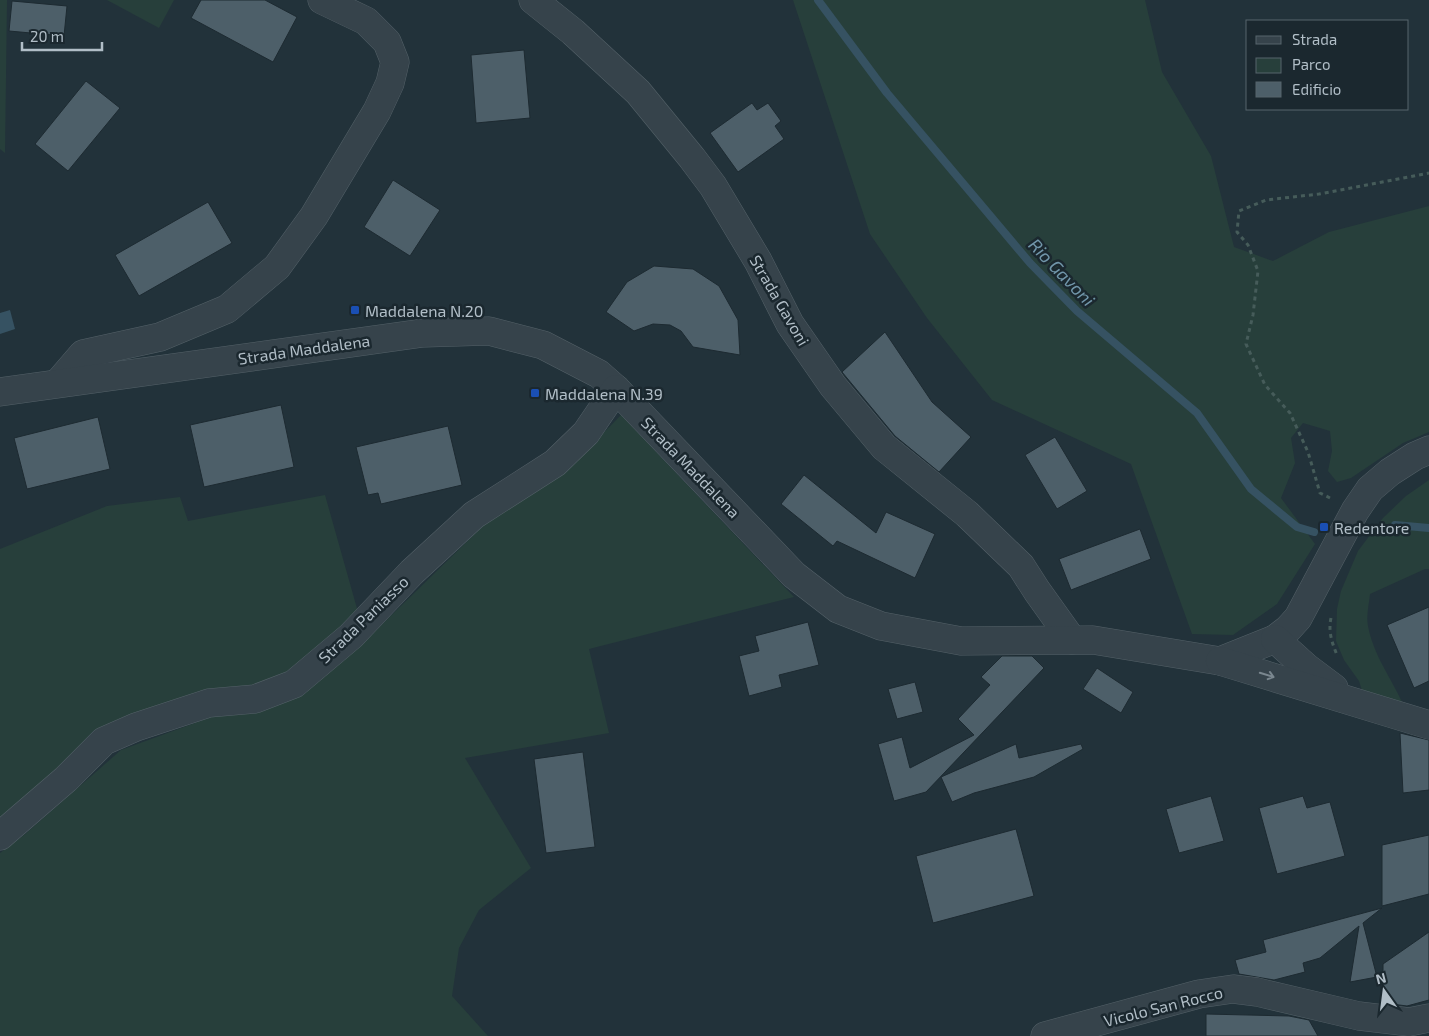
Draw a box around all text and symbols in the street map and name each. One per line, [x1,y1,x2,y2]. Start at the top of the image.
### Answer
scale bar [22,20,102,52]
legend [1246,20,1409,110]
text: 20 m [30,27,64,45]
text: Strada [1292,30,1337,48]
text: Parco [1292,55,1331,73]
text: Edificio [1292,80,1341,98]
water label: Rio Gavoni [1024,233,1100,311]
street label: Strada Gavoni [746,251,814,349]
place label: Maddalena N.20 [365,301,484,320]
marker: Maddalena N.20 [349,304,361,316]
street label: Strada Maddalena [237,330,371,368]
place label: Maddalena N.39 [545,384,663,403]
marker: Maddalena N.39 [529,387,541,399]
street label: Strada Maddalena [638,413,744,521]
place label: Redentore [1334,518,1409,537]
marker: Redentore [1318,521,1330,533]
street label: Strada Paniasso [314,571,412,667]
one-way arrow [1258,670,1274,680]
north arrow [1359,966,1409,1016]
text: N [1374,968,1388,987]
street label: Vicolo San Rocco [1102,982,1224,1030]

